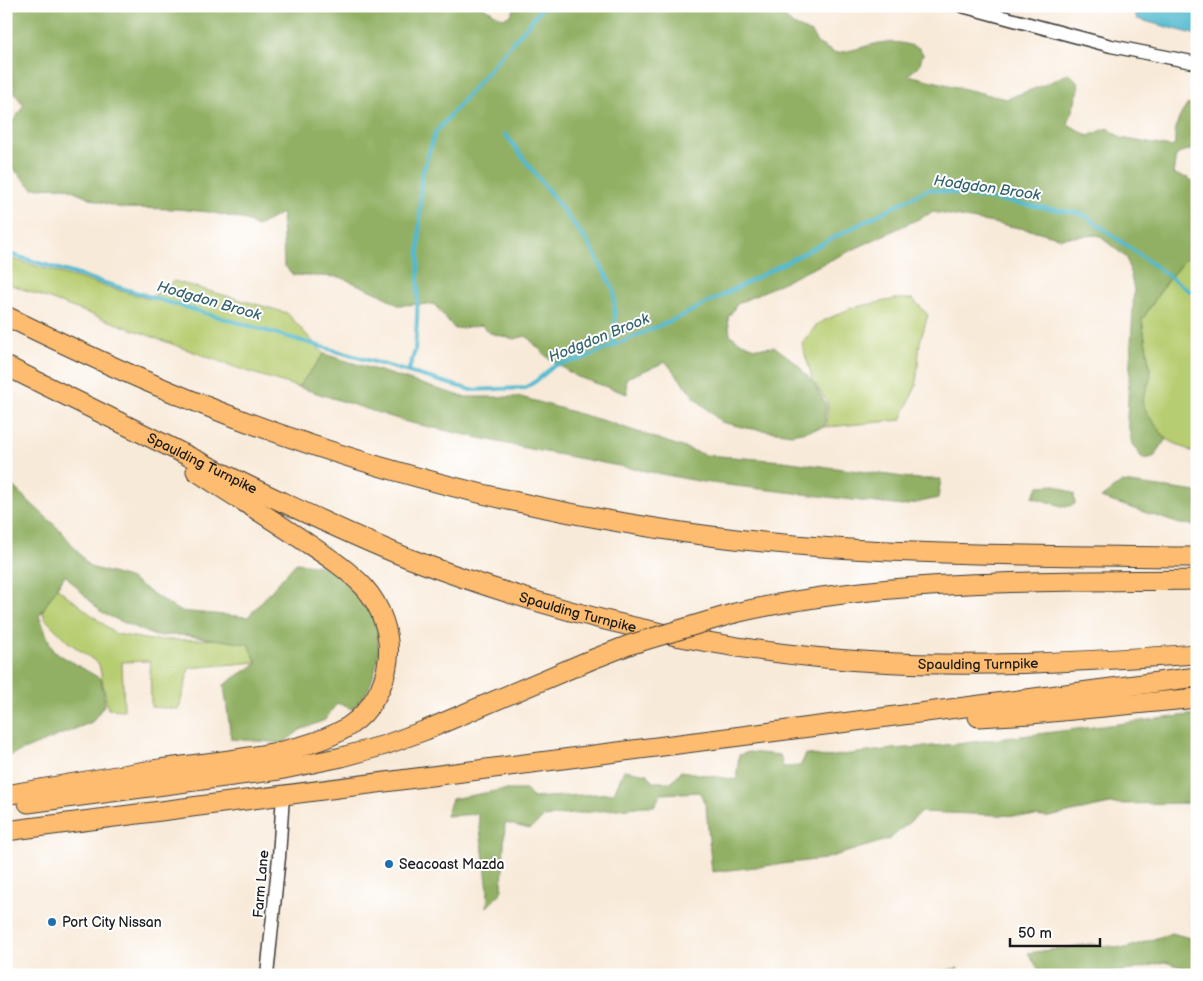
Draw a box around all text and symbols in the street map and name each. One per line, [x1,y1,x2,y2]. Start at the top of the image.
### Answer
water label: Hodgdon Brook [933,171,1042,205]
water label: Hodgdon Brook [155,277,264,325]
water label: Hodgdon Brook [546,309,653,367]
street label: Spaulding Turnpike [144,429,260,497]
street label: Spaulding Turnpike [517,588,638,636]
street label: Spaulding Turnpike [918,654,1039,673]
street label: Farm Lane [250,849,272,919]
place label: Seacoast Mazda [399,856,505,873]
marker: Seacoast Mazda [383,858,395,870]
place label: Port City Nissan [62,914,162,931]
marker: Port City Nissan [46,916,58,928]
scale bar [1010,916,1100,948]
text: 50 m [1018,924,1052,943]

